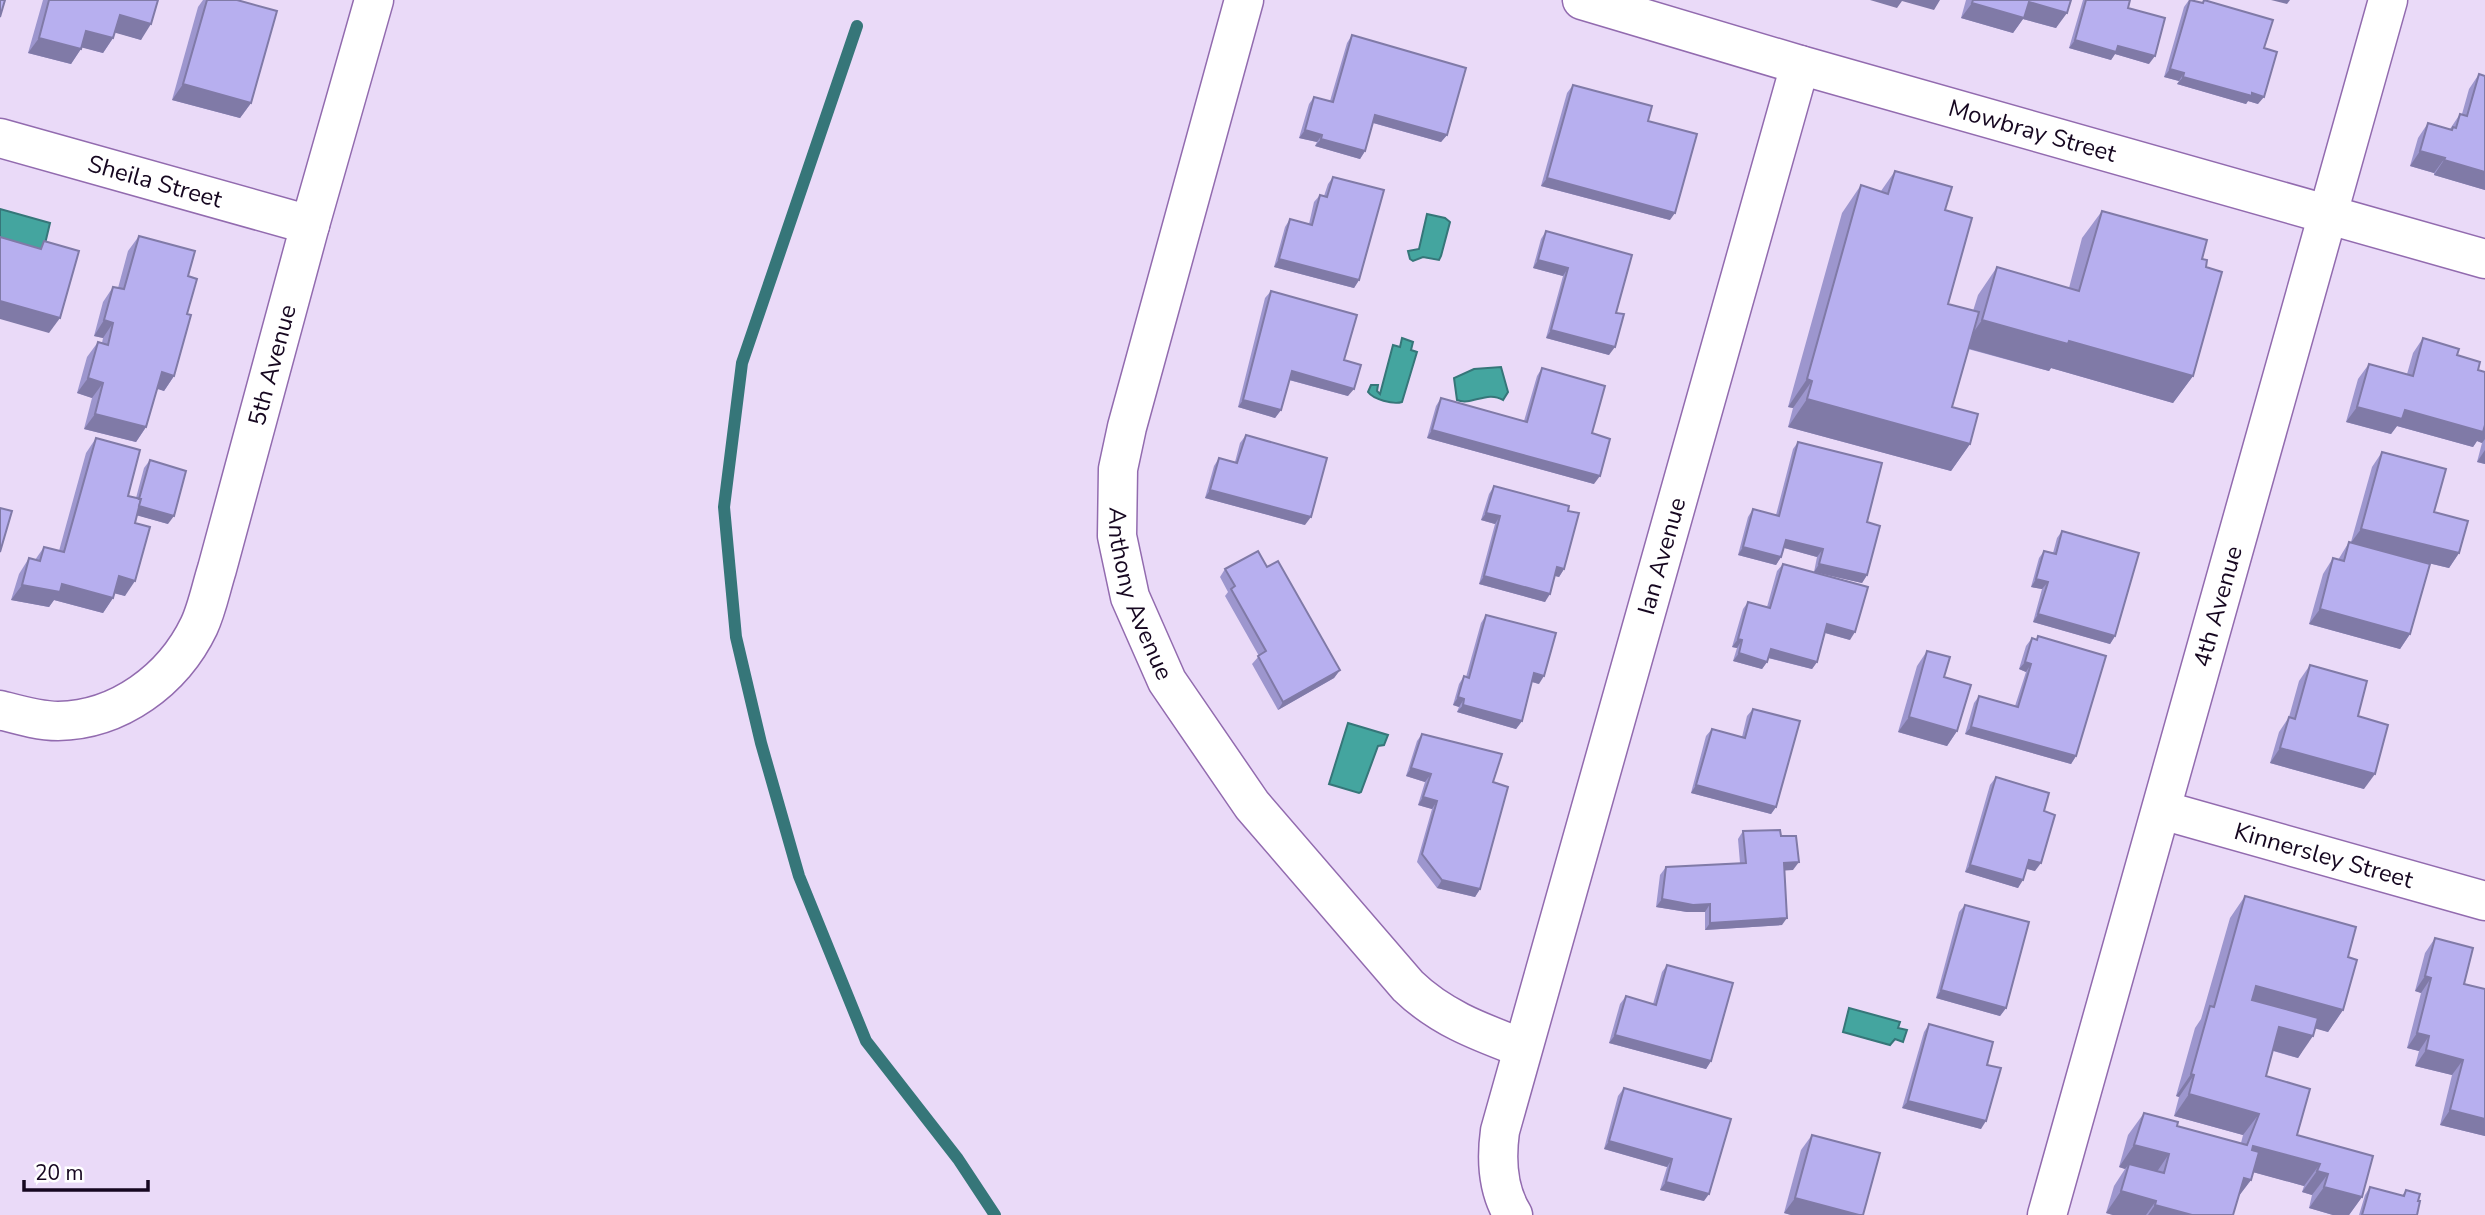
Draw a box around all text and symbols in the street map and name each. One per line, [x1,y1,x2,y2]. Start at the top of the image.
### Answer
street label: Mowbray Street [1945,92,2121,170]
street label: Sheila Street [84,147,226,216]
street label: 5th Avenue [240,301,304,429]
street label: Ian Avenue [1630,494,1694,618]
street label: Anthony Avenue [1101,507,1181,685]
street label: 4th Avenue [2186,542,2250,671]
street label: Kinnersley Street [2231,815,2417,896]
scale bar [24,1148,149,1192]
text: 20 m [35,1159,84,1187]

